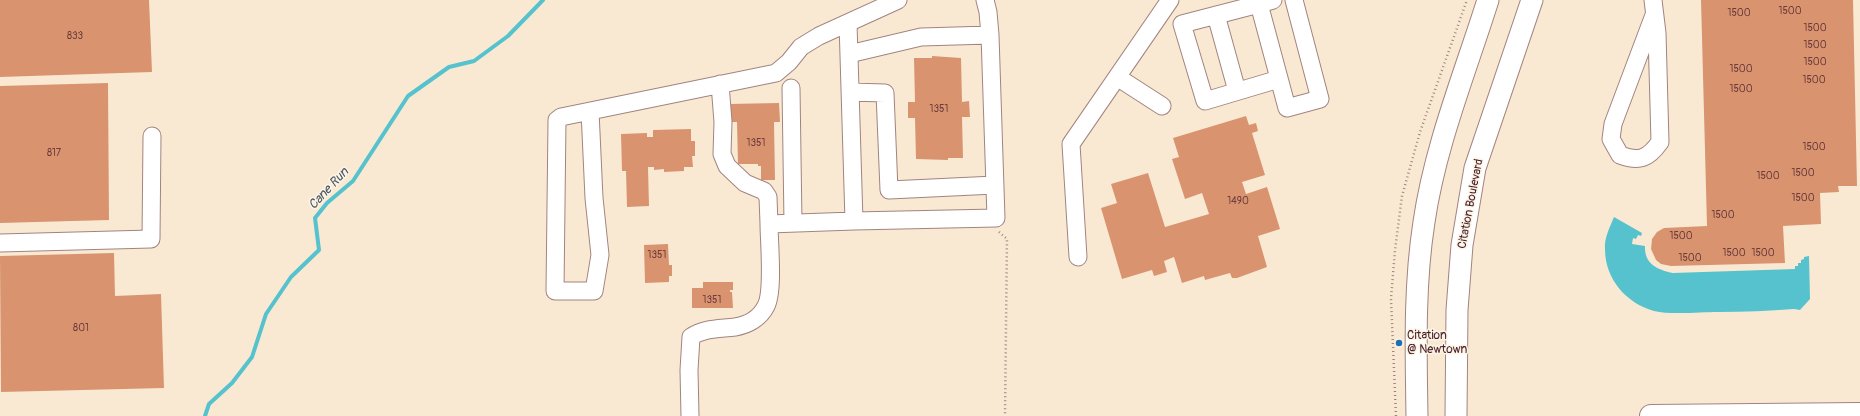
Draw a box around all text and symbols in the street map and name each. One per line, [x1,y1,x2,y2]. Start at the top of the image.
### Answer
house number: 1500 [1779,5,1801,17]
house number: 1500 [1728,7,1750,19]
house number: 1500 [1804,22,1826,34]
house number: 833 [67,30,83,42]
house number: 1500 [1804,39,1826,51]
house number: 1500 [1804,56,1826,68]
house number: 1500 [1730,63,1752,75]
house number: 1500 [1803,74,1825,86]
house number: 1500 [1730,83,1752,95]
house number: 1351 [930,103,948,115]
house number: 1351 [747,137,765,149]
house number: 1500 [1803,141,1825,153]
house number: 817 [47,147,61,159]
street label: Citation Boulevard [1455,158,1487,250]
water label: Cane Run [306,165,352,213]
house number: 1500 [1792,167,1814,179]
house number: 1500 [1757,170,1779,182]
house number: 1500 [1792,192,1814,204]
house number: 1490 [1227,195,1249,207]
house number: 1500 [1712,209,1734,221]
house number: 1500 [1670,230,1692,242]
house number: 1500 [1723,247,1745,259]
house number: 1500 [1752,247,1774,259]
house number: 1351 [648,249,666,261]
house number: 1500 [1679,252,1701,264]
house number: 1351 [703,294,721,306]
house number: 801 [73,322,89,334]
place label: Citation @ Newtown [1407,329,1467,357]
marker: Citation @ Newtown [1394,338,1404,348]

